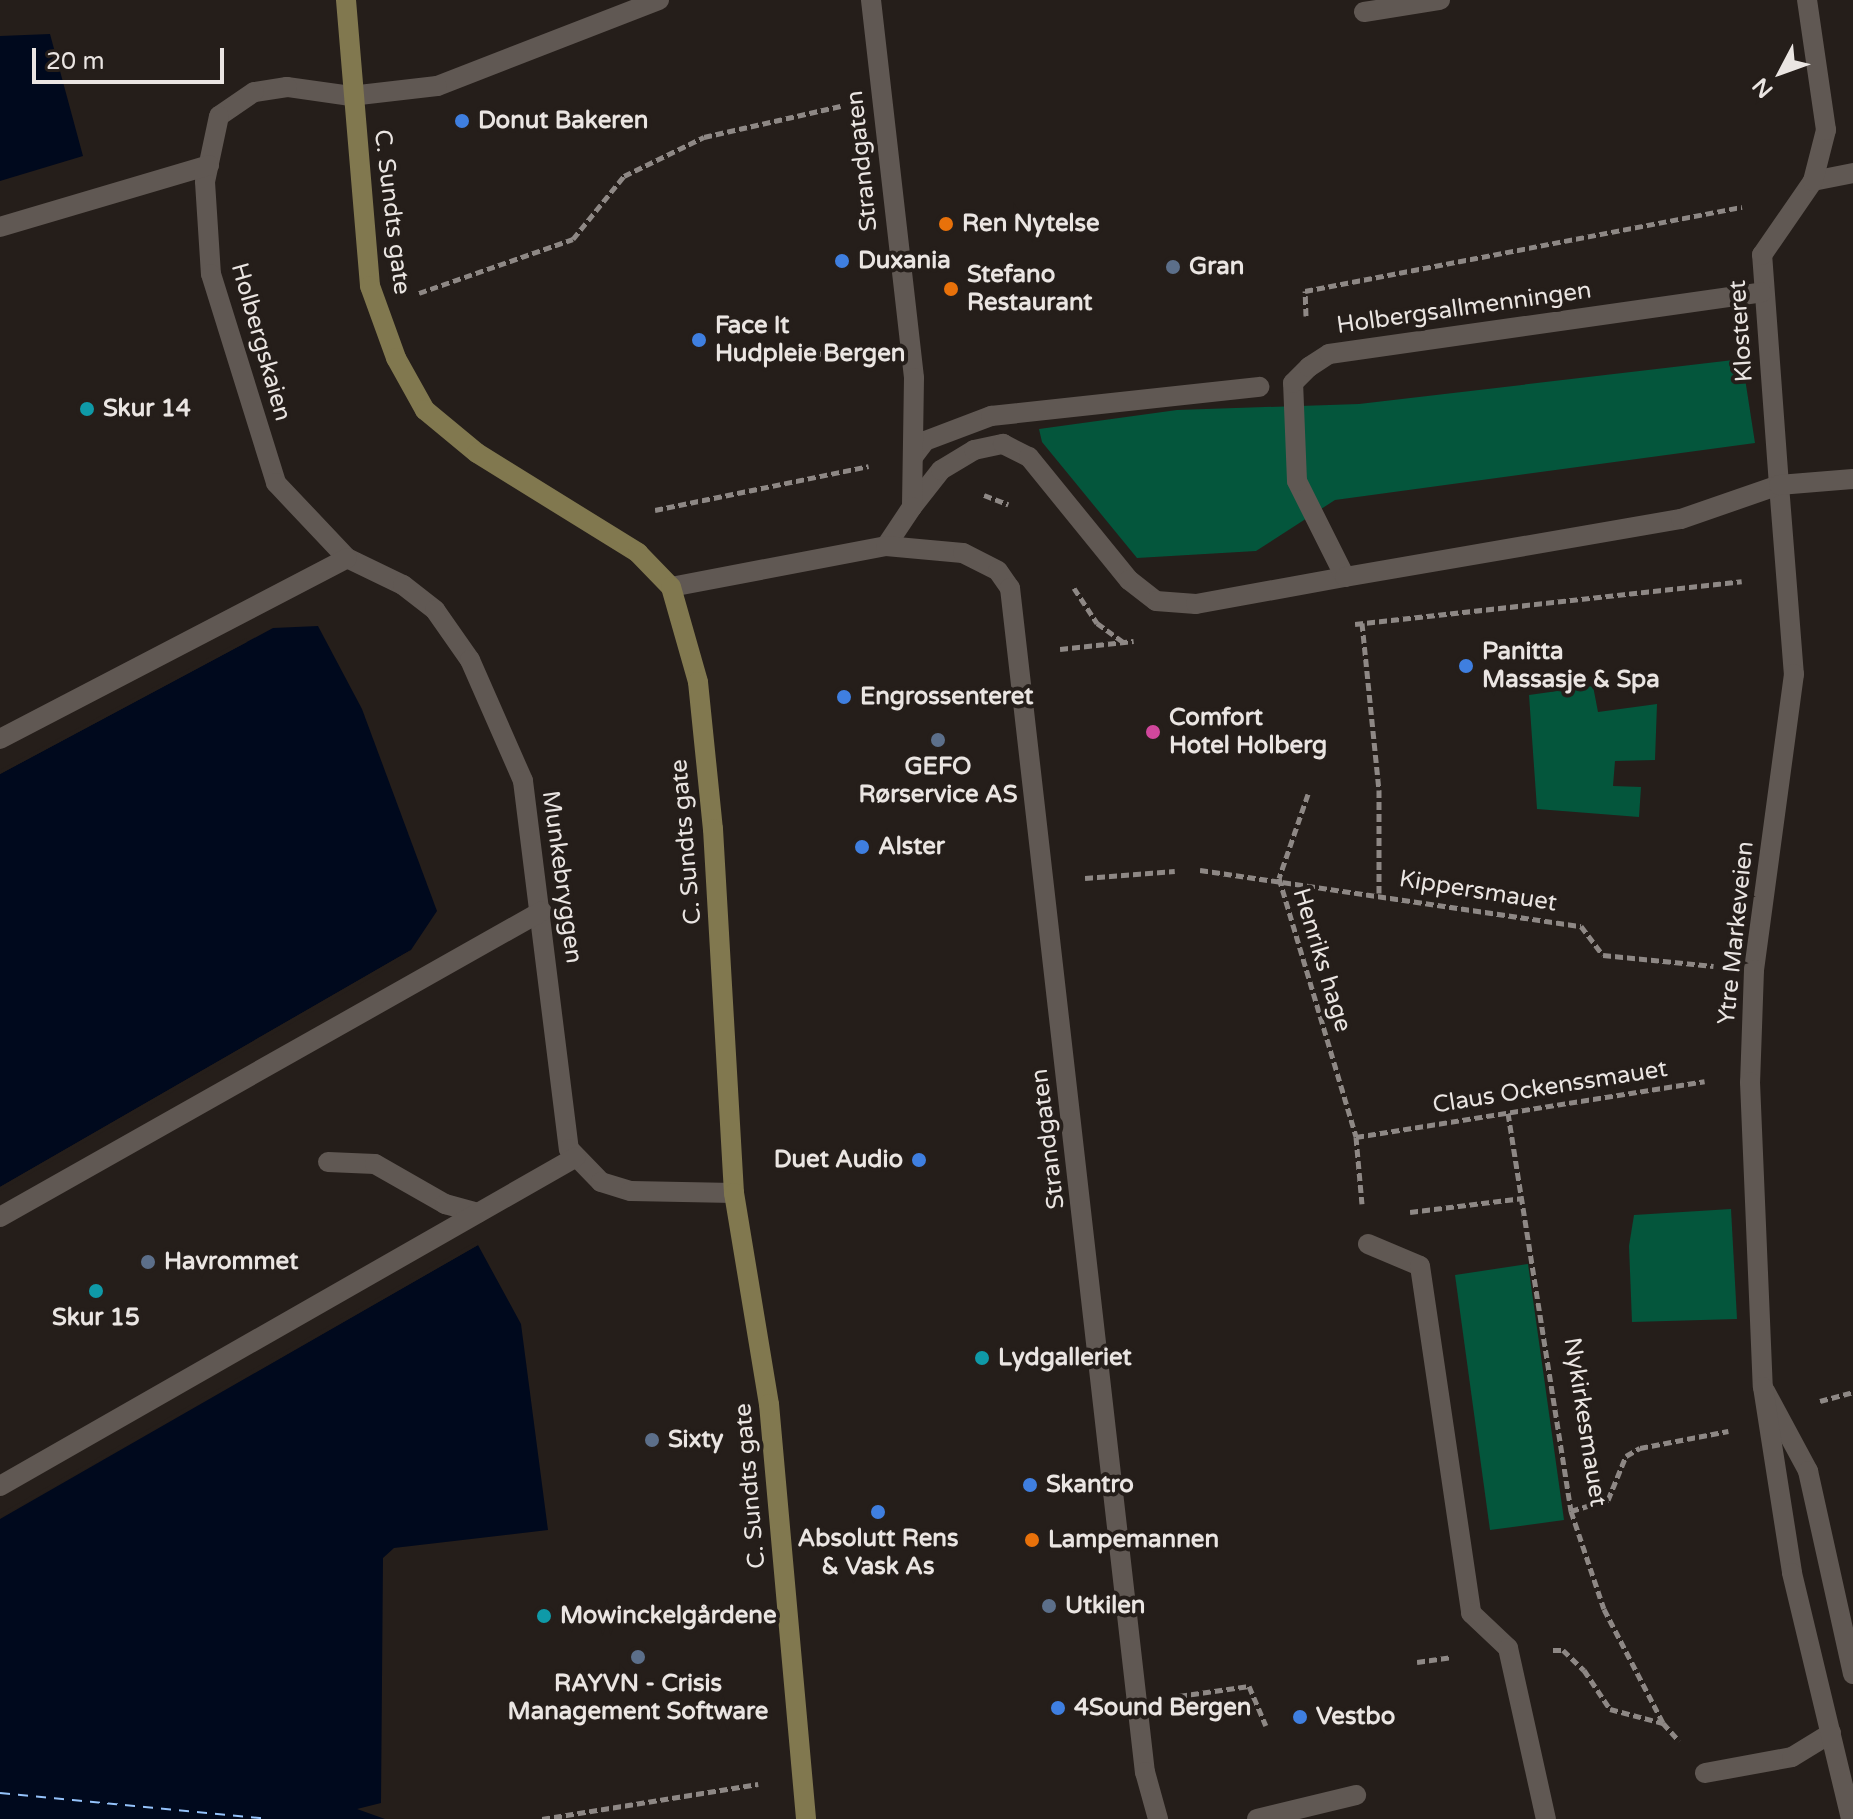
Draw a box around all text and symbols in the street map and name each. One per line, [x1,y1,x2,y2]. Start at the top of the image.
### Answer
scale bar [36,32,228,82]
north arrow [1741,32,1821,112]
text: 20 m [46,47,104,76]
text: N [1747,73,1779,103]
street label: Strandgaten [840,89,884,233]
place label: Donut Bakeren [478,107,648,135]
marker: Donut Bakeren [453,112,471,130]
street label: C. Sundts gate [368,128,416,296]
place label: Ren Nytelse [962,210,1100,238]
marker: Ren Nytelse [937,215,955,233]
place label: Duxania [858,247,951,275]
marker: Duxania [833,252,851,270]
place label: Gran [1189,253,1244,281]
marker: Gran [1164,258,1182,276]
street label: Holbergskaien [225,260,297,424]
place label: Stefano Restaurant [967,261,1092,317]
street label: Holbergsallmenningen [1335,276,1593,340]
street label: Klosteret [1723,279,1759,383]
marker: Stefano Restaurant [942,280,960,298]
place label: Face It Hudpleie Bergen [715,312,905,368]
marker: Face It Hudpleie Bergen [690,331,708,349]
place label: Skur 14 [103,395,191,423]
marker: Skur 14 [78,400,96,418]
place label: Panitta Massasje & Spa [1482,638,1660,694]
marker: Panitta Massasje & Spa [1457,657,1475,675]
place label: Engrossenteret [860,683,1033,711]
marker: Engrossenteret [835,688,853,706]
place label: Comfort Hotel Holberg [1169,704,1327,760]
marker: Comfort Hotel Holberg [1144,723,1162,741]
marker: GEFO Rørservice AS [929,731,947,749]
place label: GEFO Rørservice AS [858,753,1018,809]
street label: C. Sundts gate [664,758,708,926]
street label: Munkebryggen [536,789,588,965]
place label: Alster [878,833,945,861]
marker: Alster [853,838,871,856]
street label: Ytre Markeveien [1712,840,1760,1026]
street label: Kippersmauet [1397,864,1559,918]
street label: Henriks hage [1286,885,1358,1035]
street label: Claus Ockenssmauet [1431,1054,1669,1120]
street label: Strandgaten [1025,1067,1071,1211]
place label: Duet Audio [774,1146,903,1174]
marker: Duet Audio [910,1151,928,1169]
place label: Havrommet [164,1248,298,1276]
marker: Havrommet [139,1253,157,1271]
marker: Skur 15 [87,1282,105,1300]
place label: Skur 15 [52,1304,140,1332]
street label: Nykirkesmauet [1557,1335,1613,1509]
place label: Lydgalleriet [998,1344,1132,1372]
marker: Lydgalleriet [973,1349,991,1367]
street label: C. Sundts gate [728,1402,772,1570]
place label: Sixty [668,1426,723,1454]
marker: Sixty [643,1431,661,1449]
place label: Skantro [1046,1471,1134,1499]
marker: Skantro [1021,1476,1039,1494]
marker: Absolutt Rens & Vask As [869,1503,887,1521]
place label: Absolutt Rens & Vask As [798,1525,958,1581]
place label: Lampemannen [1048,1526,1219,1554]
marker: Lampemannen [1023,1531,1041,1549]
place label: Utkilen [1065,1592,1145,1620]
marker: Utkilen [1040,1597,1058,1615]
place label: Mowinckelgårdene [560,1602,776,1630]
marker: Mowinckelgårdene [535,1607,553,1625]
marker: RAYVN - Crisis Management Software [629,1648,647,1666]
place label: RAYVN - Crisis Management Software [508,1670,768,1726]
place label: 4Sound Bergen [1074,1694,1251,1722]
marker: 4Sound Bergen [1049,1699,1067,1717]
place label: Vestbo [1316,1703,1395,1731]
marker: Vestbo [1291,1708,1309,1726]

